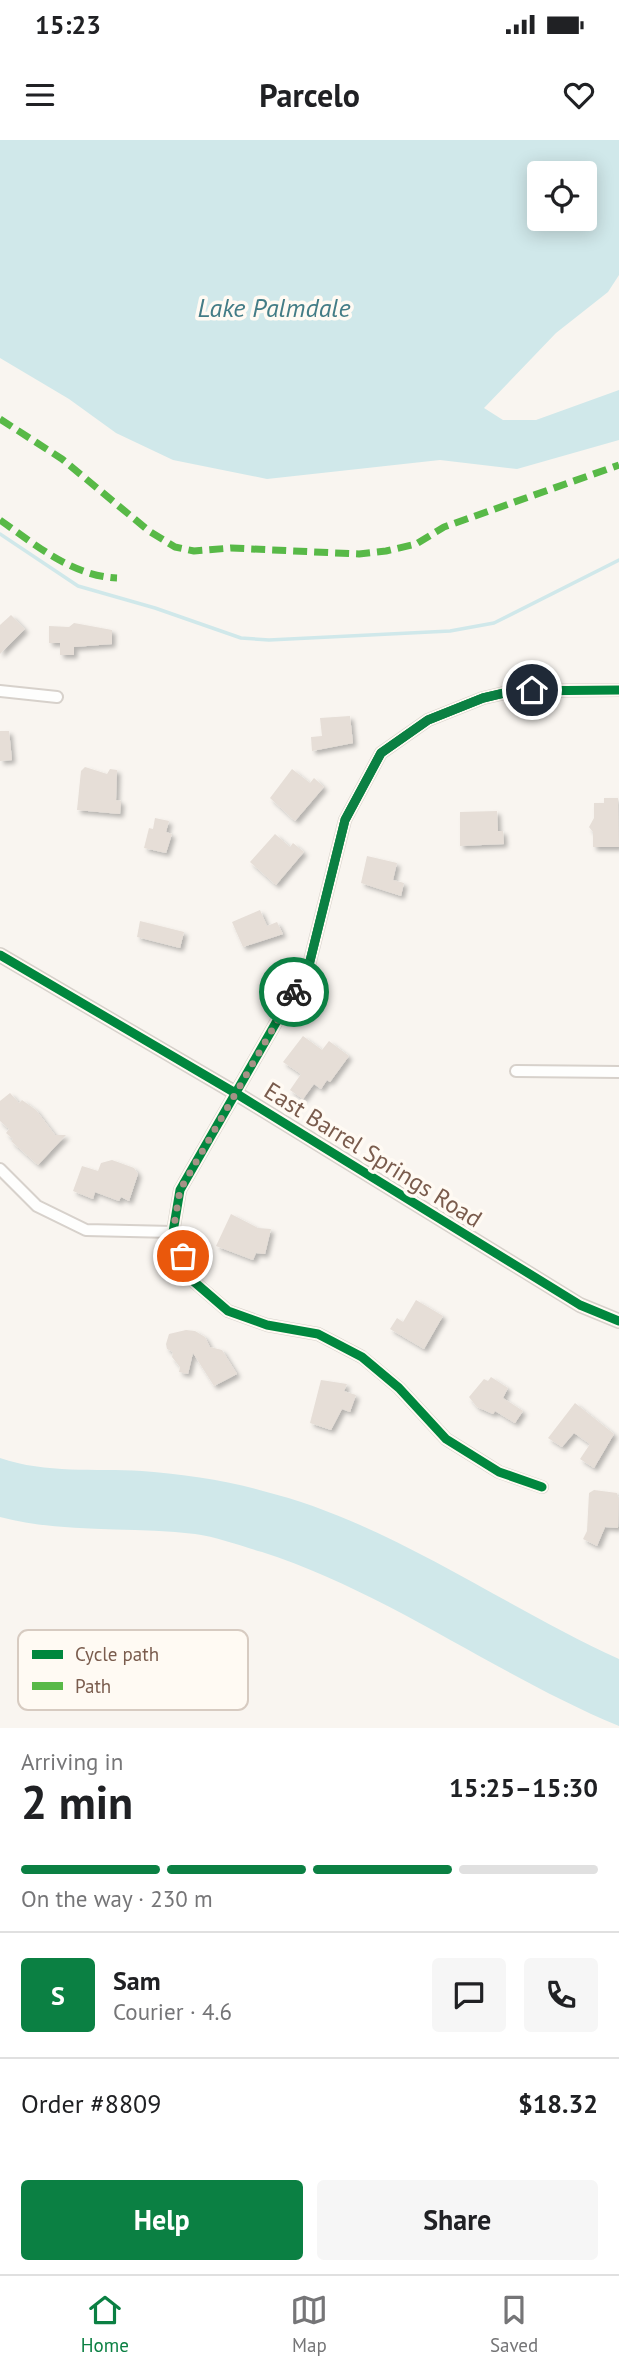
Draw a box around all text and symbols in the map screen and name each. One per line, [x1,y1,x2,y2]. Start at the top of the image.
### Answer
text: 15:23 [35,8,101,41]
text: Parcelo [259,74,360,116]
icon: menu [21,76,59,114]
icon: heart [560,76,598,114]
map controls [527,161,597,231]
button: locate [527,161,597,231]
water label: Lake Palmdale [198,291,350,324]
pin [502,660,562,720]
icon: home [513,671,551,709]
courier [259,957,329,1027]
icon: bike [275,973,313,1011]
street label: East Barrel Springs Road [259,1075,488,1234]
pin [153,1226,213,1286]
icon: bag [164,1237,202,1275]
legend [18,1630,248,1710]
text: Cycle path [75,1642,159,1666]
text: Path [75,1674,111,1698]
text: Arriving in [21,1747,123,1776]
text: 15:25–15:30 [449,1771,598,1804]
text: 2 min [21,1772,133,1832]
text: On the way · 230 m [21,1884,213,1913]
button: chat [432,1958,506,2032]
button: phone [524,1958,598,2032]
text: Sam [113,1964,161,1997]
text: S [51,1979,65,2012]
text: Courier · 4.6 [113,1997,232,2026]
text: Order #8809 [21,2087,161,2120]
text: $18.32 [518,2087,598,2120]
button: Help [21,2180,303,2260]
button: Share [317,2180,598,2260]
tab: Home [81,2291,129,2357]
tab: Map [290,2291,328,2357]
tab: Saved [490,2291,538,2357]

